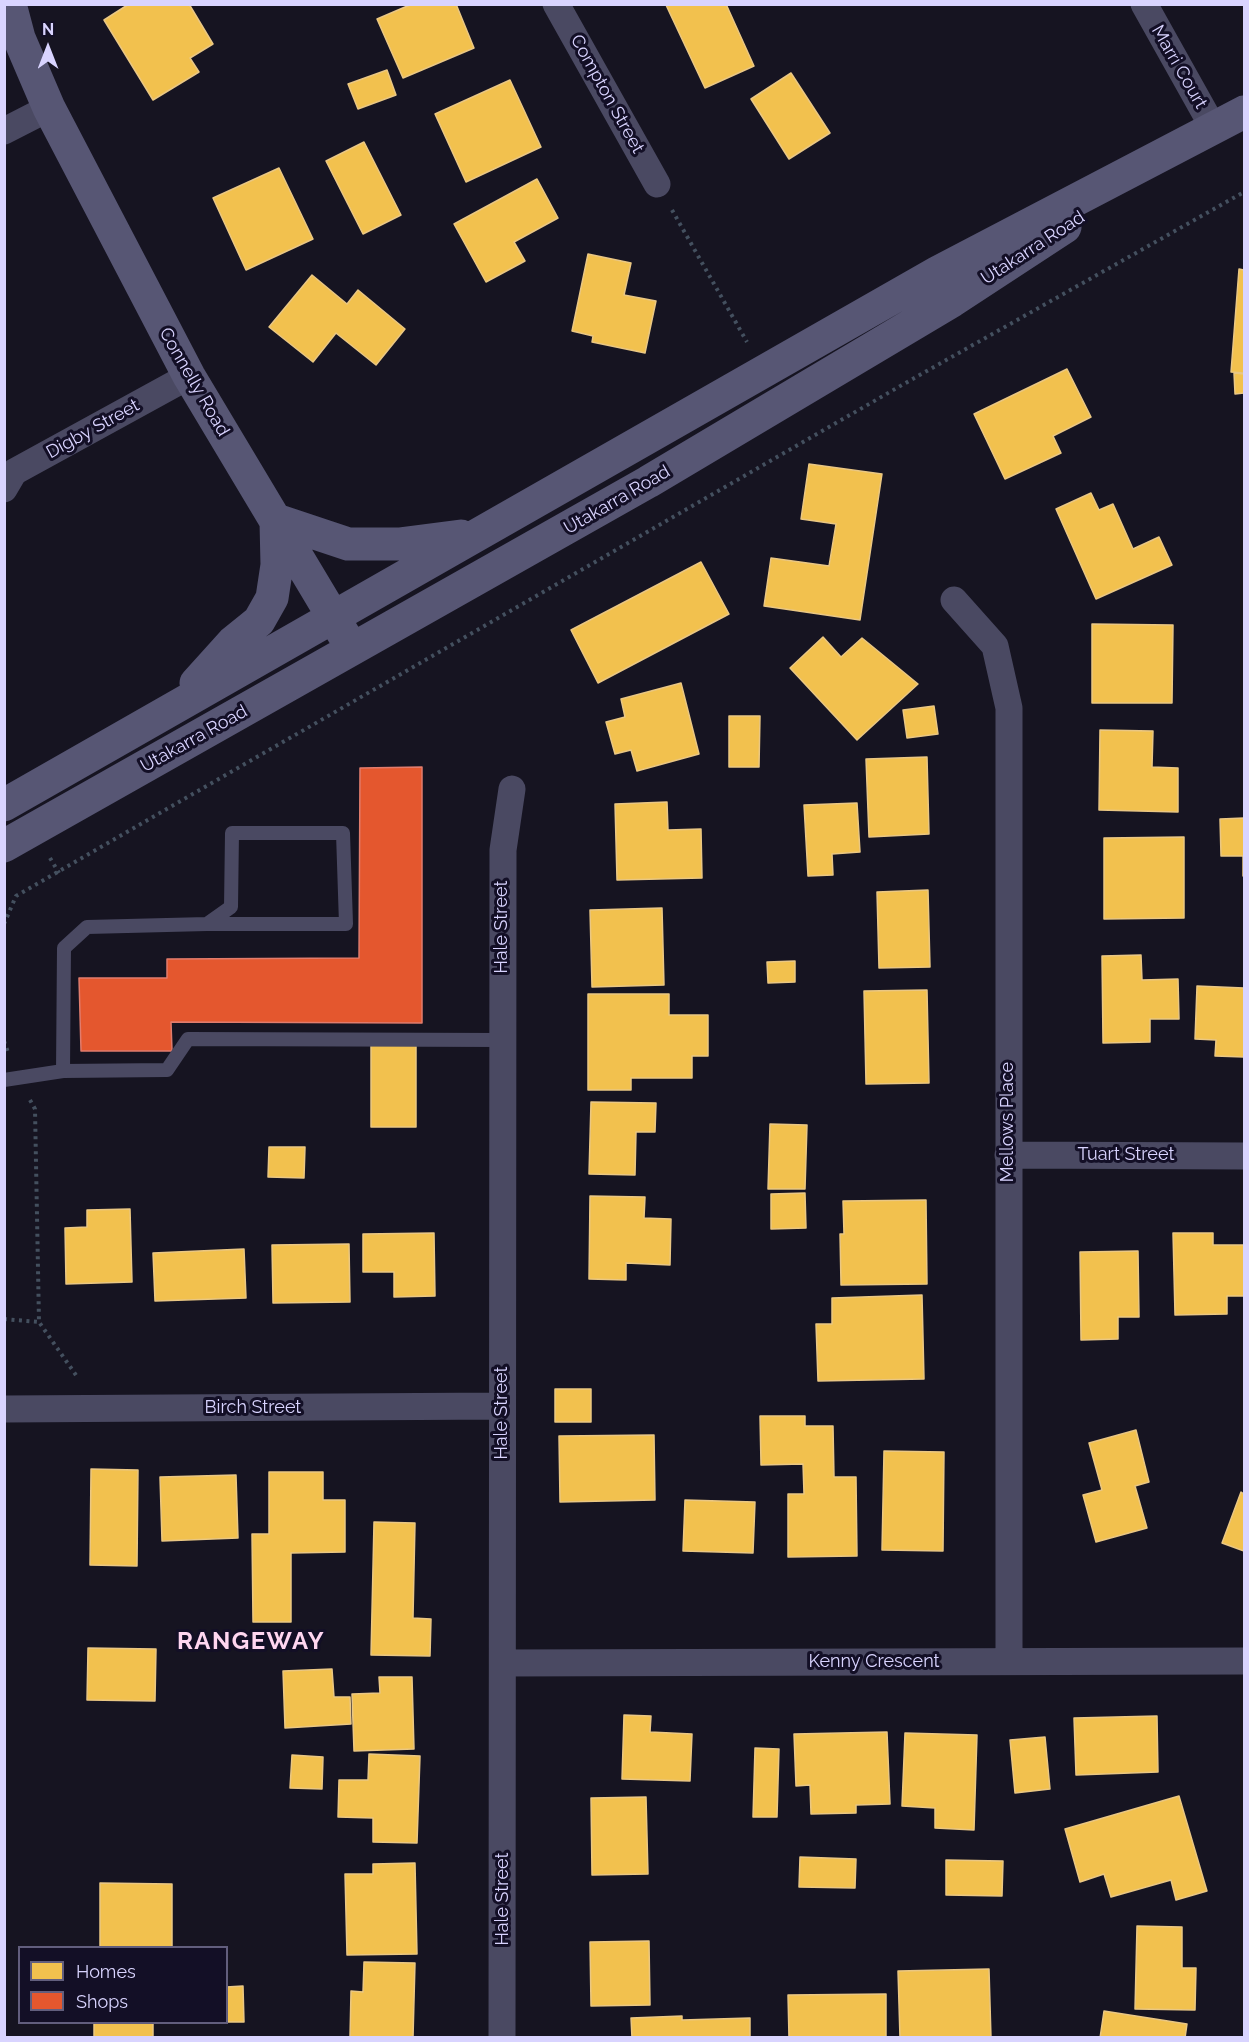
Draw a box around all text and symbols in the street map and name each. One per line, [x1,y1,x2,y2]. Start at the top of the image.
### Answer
north arrow [18,18,78,78]
text: N [42,20,54,39]
street label: Marri Court [1146,21,1212,113]
street label: Compton Street [566,31,648,157]
street label: Utakarra Road [977,207,1089,289]
street label: Connelly Road [154,324,234,440]
street label: Digby Street [43,395,143,463]
street label: Utakarra Road [560,461,674,539]
street label: Utakarra Road [137,701,251,777]
street label: Hale Street [491,881,513,973]
street label: Mellows Place [997,1062,1019,1182]
street label: Tuart Street [1078,1144,1174,1166]
street label: Hale Street [491,1367,513,1459]
street label: Birch Street [205,1397,301,1419]
district label: RANGEWAY [177,1628,325,1656]
street label: Kenny Crescent [808,1651,940,1673]
street label: Hale Street [492,1853,514,1945]
legend [18,1946,228,2024]
text: Homes [76,1961,136,1982]
text: Shops [76,1991,128,2012]

